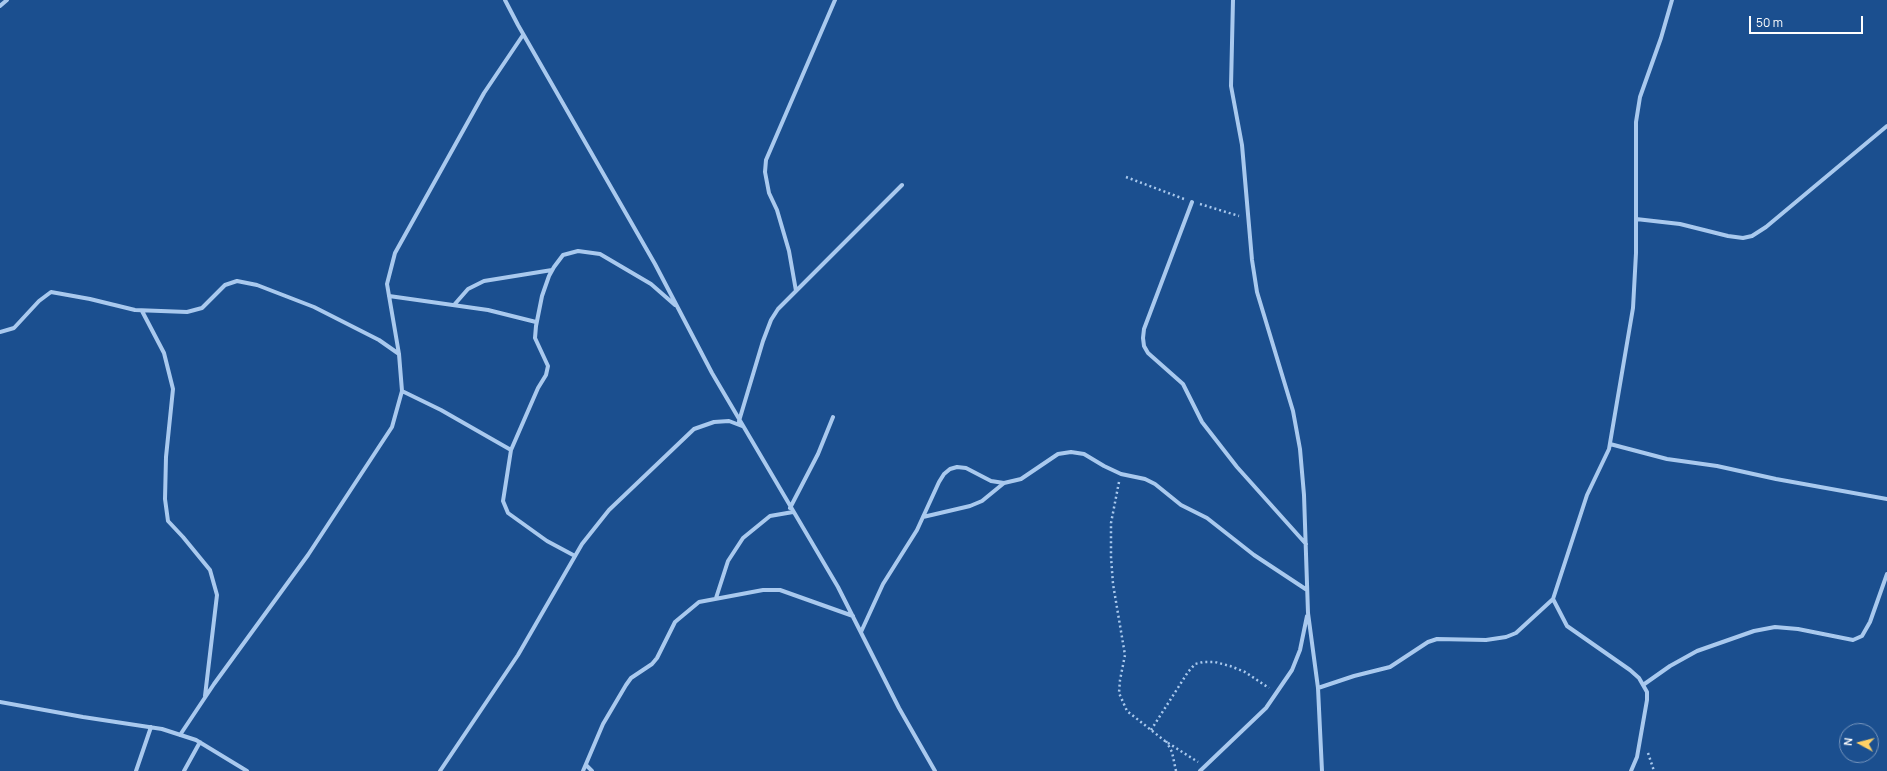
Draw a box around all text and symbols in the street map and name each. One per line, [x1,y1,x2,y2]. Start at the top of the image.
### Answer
scale bar [1751,8,1865,34]
text: 50 m [1756,14,1783,31]
north arrow [1839,723,1879,763]
text: N [1840,737,1856,746]

